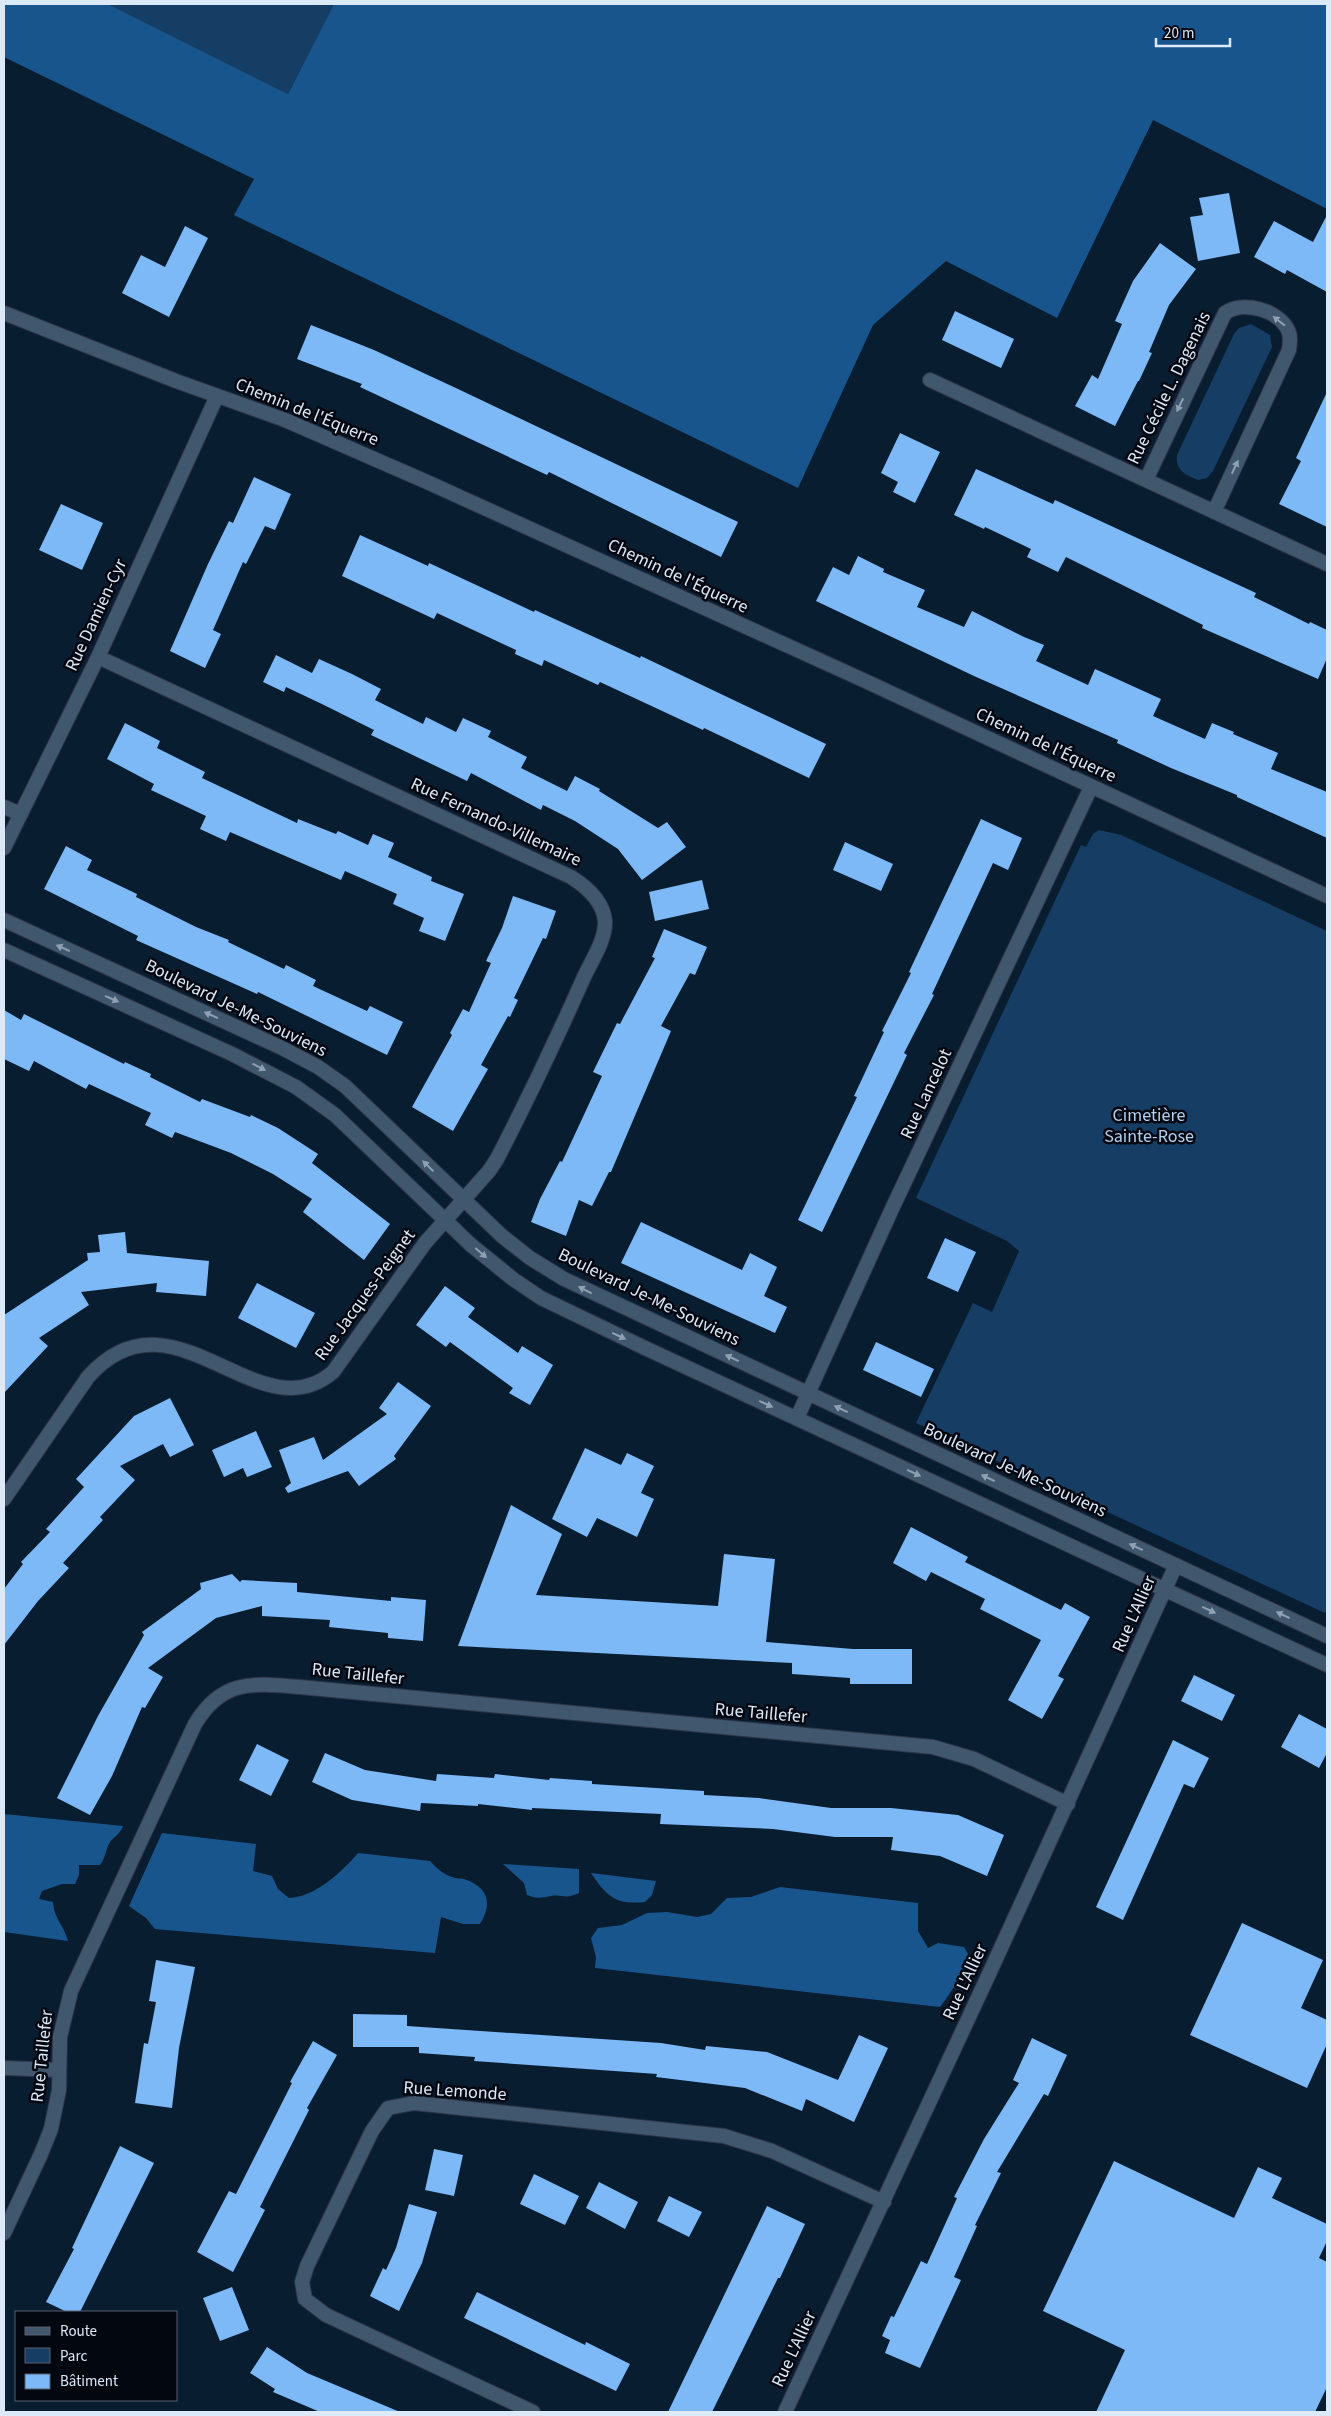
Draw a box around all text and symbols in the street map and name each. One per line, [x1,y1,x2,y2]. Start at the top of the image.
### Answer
scale bar [1156,15,1230,47]
text: 20 m [1164,23,1194,44]
street label: Rue Cécile L. Dagenais [1121,307,1217,469]
one-way arrow [1273,316,1286,327]
street label: Chemin de l'Équerre [232,372,383,452]
one-way arrow [1176,398,1185,413]
one-way arrow [1231,460,1239,474]
street label: Chemin de l'Équerre [604,532,753,620]
street label: Rue Damien-Cyr [59,554,133,675]
street label: Chemin de l'Équerre [972,701,1121,789]
street label: Rue Fernando-Villemaire [407,771,585,873]
one-way arrow [56,943,70,951]
street label: Boulevard Je-Me-Souviens [141,953,331,1063]
one-way arrow [105,995,119,1003]
one-way arrow [204,1010,218,1018]
street label: Rue Lancelot [894,1045,958,1143]
one-way arrow [252,1063,267,1071]
park label: Cimetière Sainte-Rose [1104,1103,1194,1149]
one-way arrow [423,1160,435,1172]
street label: Rue Jacques-Peignet [309,1224,421,1366]
street label: Boulevard Je-Me-Souviens [554,1242,744,1352]
one-way arrow [474,1247,487,1258]
one-way arrow [578,1286,592,1294]
one-way arrow [612,1332,626,1340]
one-way arrow [725,1354,739,1362]
one-way arrow [759,1401,773,1409]
one-way arrow [834,1405,848,1413]
street label: Boulevard Je-Me-Souviens [919,1416,1111,1524]
one-way arrow [907,1469,921,1477]
one-way arrow [981,1474,996,1482]
one-way arrow [1129,1542,1143,1550]
street label: Rue L'Allier [1106,1571,1162,1656]
one-way arrow [1202,1607,1216,1615]
one-way arrow [1276,1611,1290,1619]
street label: Rue Taillefer [311,1657,406,1691]
street label: Rue Taillefer [714,1697,809,1730]
street label: Rue L'Allier [936,1939,994,2024]
street label: Rue Taillefer [25,2008,59,2103]
street label: Rue Lemonde [403,2075,508,2107]
street label: Rue L'Allier [765,2306,823,2391]
legend [15,2311,178,2401]
text: Route [60,2321,97,2342]
text: Parc [60,2346,87,2367]
text: Bâtiment [60,2371,118,2392]

